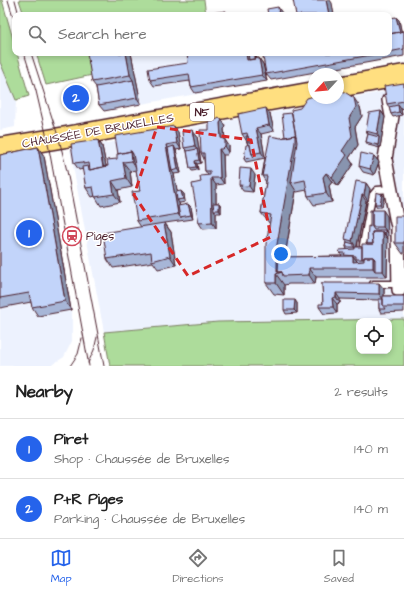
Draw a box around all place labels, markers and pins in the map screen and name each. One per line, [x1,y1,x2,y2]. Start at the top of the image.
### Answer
pin: 2 [63,83,89,113]
pin: 1 [16,218,42,248]
station icon: Piges [61,225,83,247]
place label: Piges [86,228,114,246]

